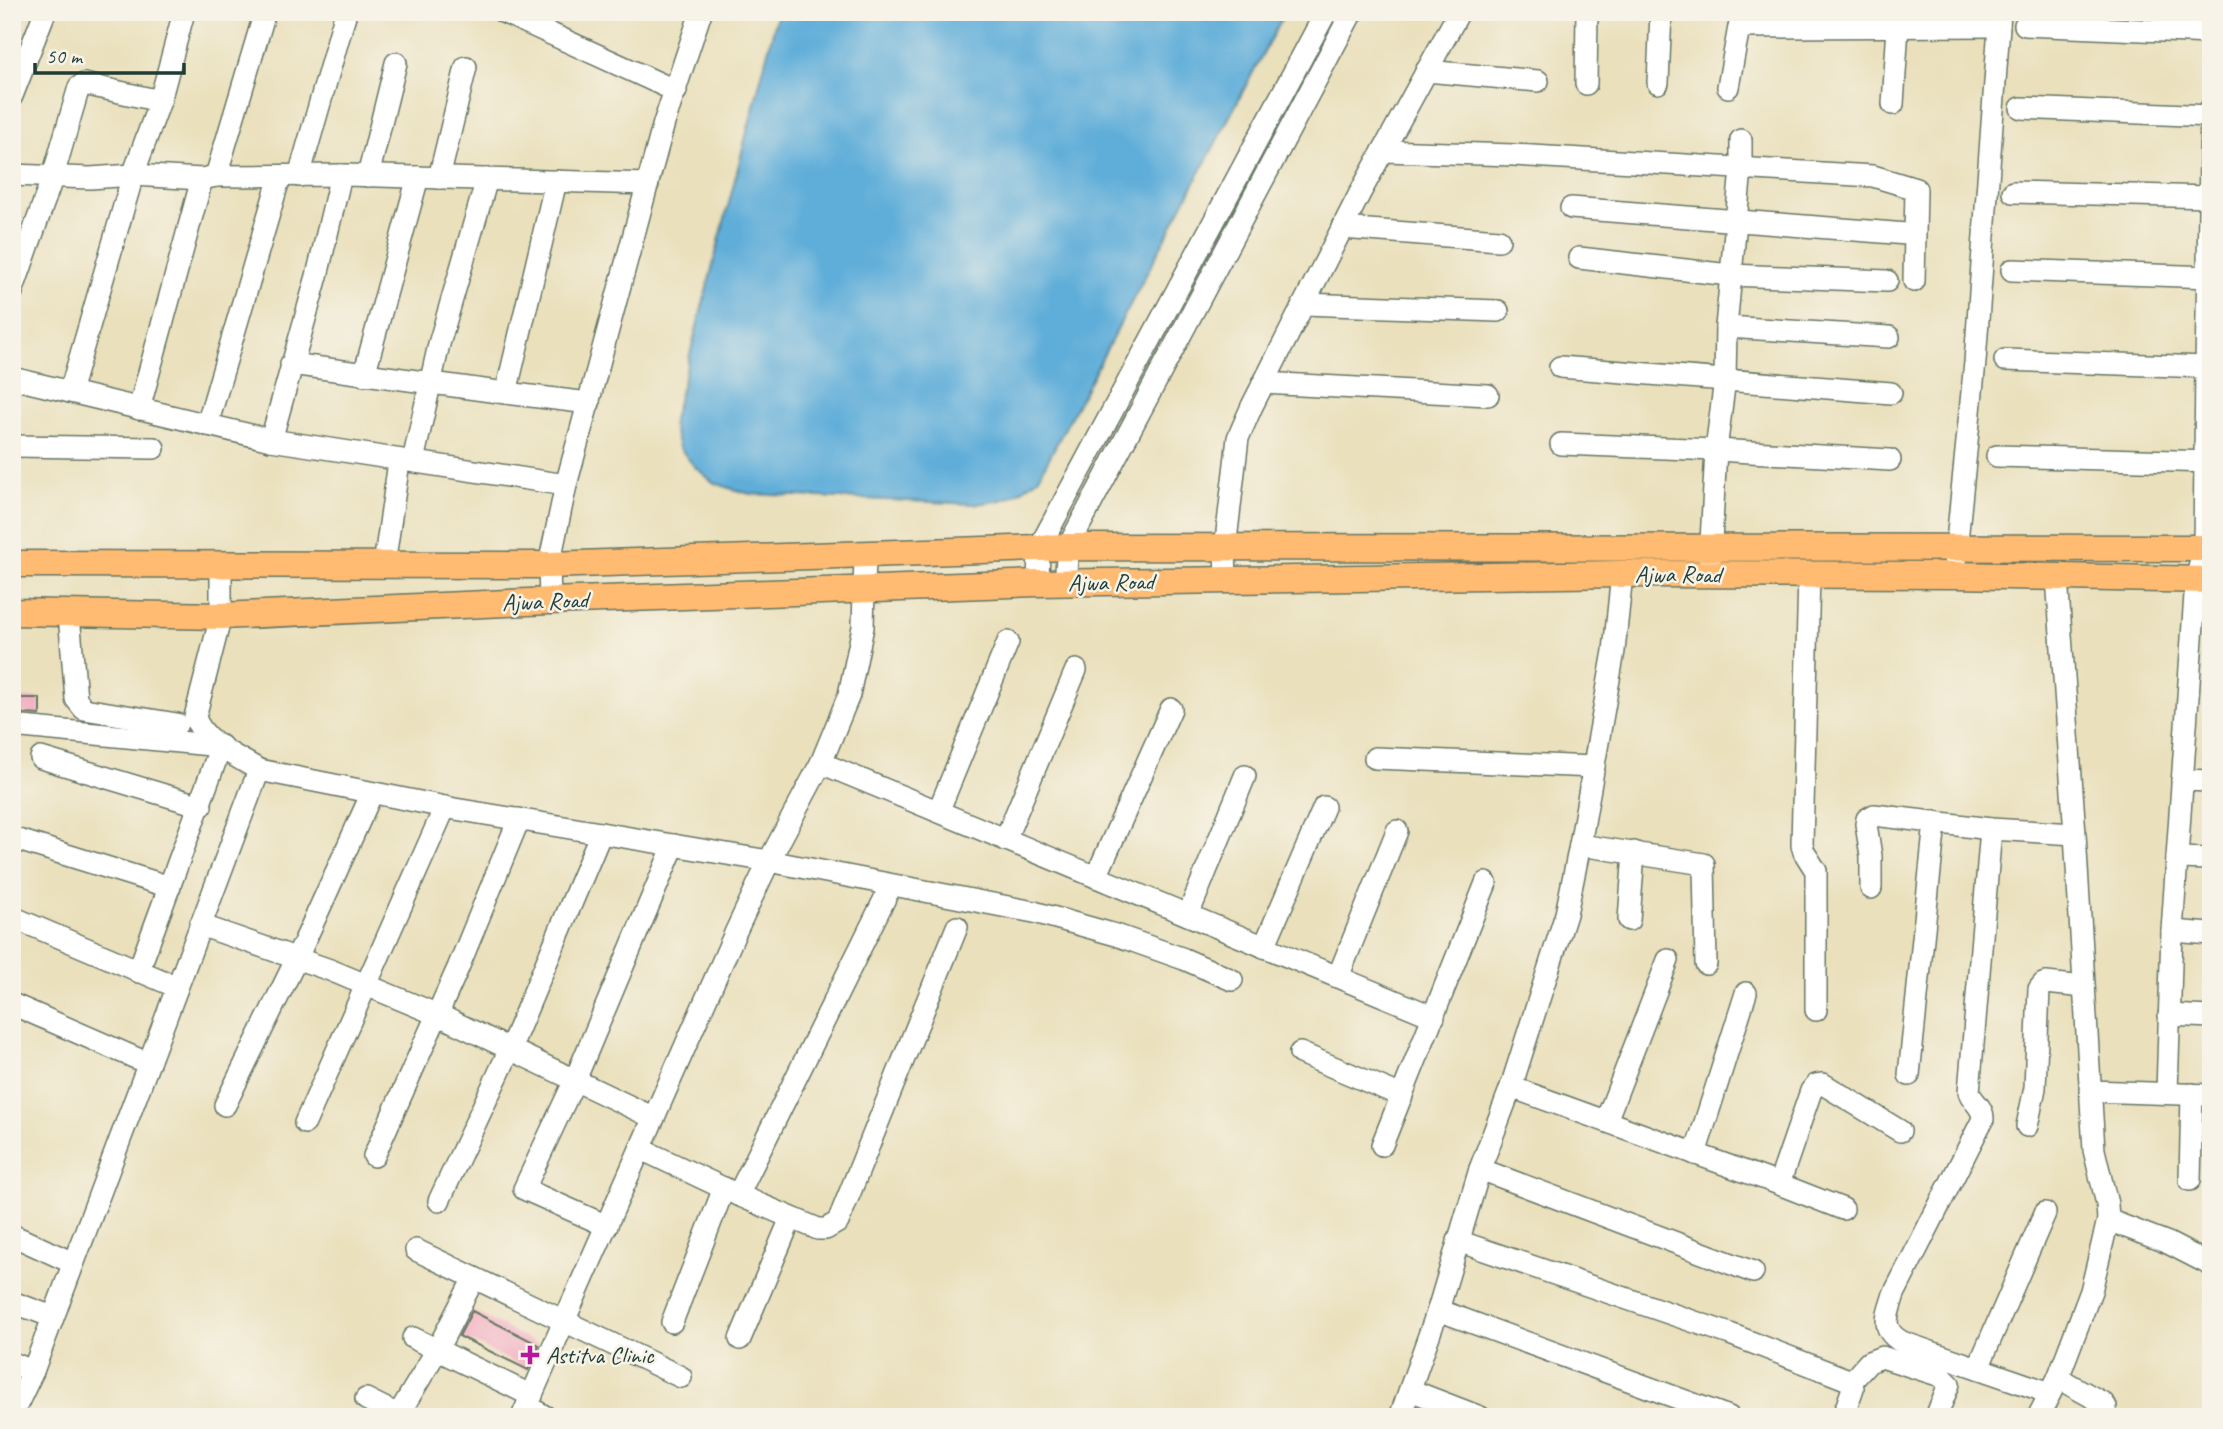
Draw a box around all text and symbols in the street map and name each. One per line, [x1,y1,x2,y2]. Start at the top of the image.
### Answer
scale bar [35,32,184,76]
text: 50 m [46,43,84,69]
street label: Ajwa Road [1635,559,1725,589]
street label: Ajwa Road [1068,566,1158,598]
street label: Ajwa Road [501,584,592,617]
place label: Astitva Clinic [546,1340,655,1370]
marker: Astitva Clinic [520,1345,540,1365]

